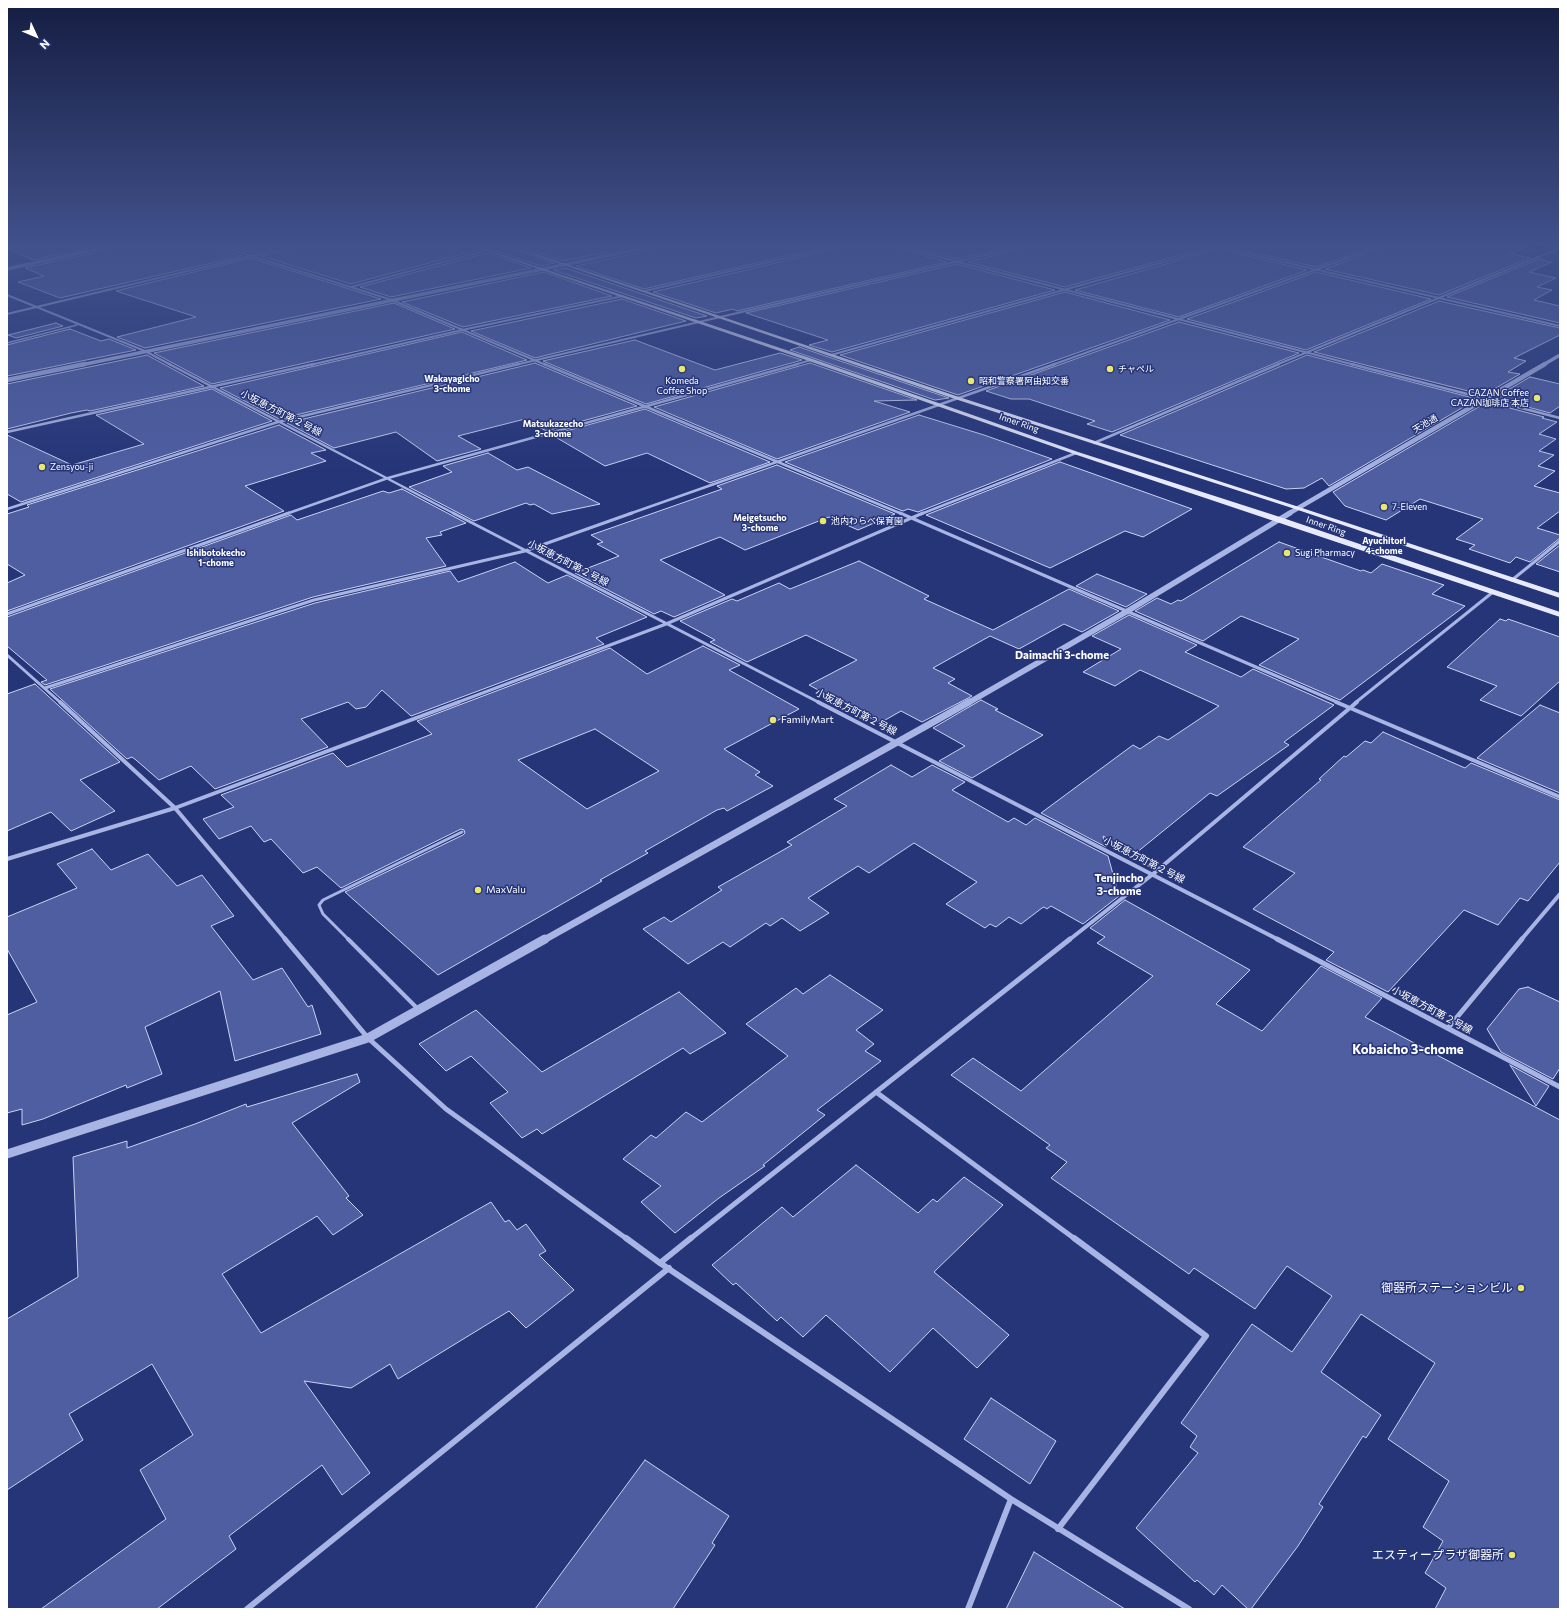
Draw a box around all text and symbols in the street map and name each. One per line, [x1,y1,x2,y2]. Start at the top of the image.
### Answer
north arrow [16,16,56,56]
text: N [37,37,53,52]
marker: Komeda Coffee Shop [677,364,687,374]
marker: チャペル [1105,364,1115,374]
place label: チャペル [1118,364,1154,374]
district label: Wakayagicho 3-chome [424,374,480,395]
place label: Komeda Coffee Shop [657,376,707,397]
marker: 昭和警察署阿由知交番 [966,376,976,386]
place label: 昭和警察署阿由知交番 [979,376,1069,386]
street label: 小坂恵方町第２号線 [238,387,324,439]
place label: CAZAN Coffee CAZAN珈琲店 本店 [1451,388,1529,409]
marker: CAZAN Coffee CAZAN珈琲店 本店 [1532,393,1542,403]
street label: Inner Ring [998,411,1040,435]
street label: 天池通 [1411,413,1439,435]
district label: Matsukazecho 3-chome [523,419,583,440]
marker: Zensyou-ji [37,462,47,472]
place label: Zensyou-ji [50,462,93,472]
marker: 7-Eleven [1379,502,1389,512]
place label: 7-Eleven [1392,502,1427,512]
district label: Meigetsucho 3-chome [733,513,787,534]
street label: Inner Ring [1305,514,1347,538]
marker: 池内わらべ保育園 [818,516,828,526]
place label: 池内わらべ保育園 [831,516,903,526]
district label: Ayuchitori 4-chome [1362,536,1406,557]
street label: 小坂恵方町第２号線 [525,537,611,589]
district label: Ishibotokecho 1-chome [186,548,246,569]
marker: Sugi Pharmacy [1282,548,1292,558]
place label: Sugi Pharmacy [1295,548,1355,558]
district label: Daimachi 3-chome [1015,648,1109,662]
street label: 小坂恵方町第２号線 [813,686,899,738]
place label: FamilyMart [781,714,834,726]
marker: FamilyMart [768,715,778,725]
street label: 小坂恵方町第２号線 [1101,834,1187,886]
district label: Tenjincho 3-chome [1094,871,1144,897]
place label: MaxValu [486,884,526,896]
marker: MaxValu [473,885,483,895]
street label: 小坂恵方町第２号線 [1389,984,1475,1036]
district label: Kobaicho 3-chome [1352,1042,1464,1058]
place label: 御器所ステーションビル [1381,1281,1513,1295]
marker: 御器所ステーションビル [1516,1283,1526,1293]
place label: エスティープラザ御器所 [1372,1548,1504,1562]
marker: エスティープラザ御器所 [1507,1550,1517,1560]

